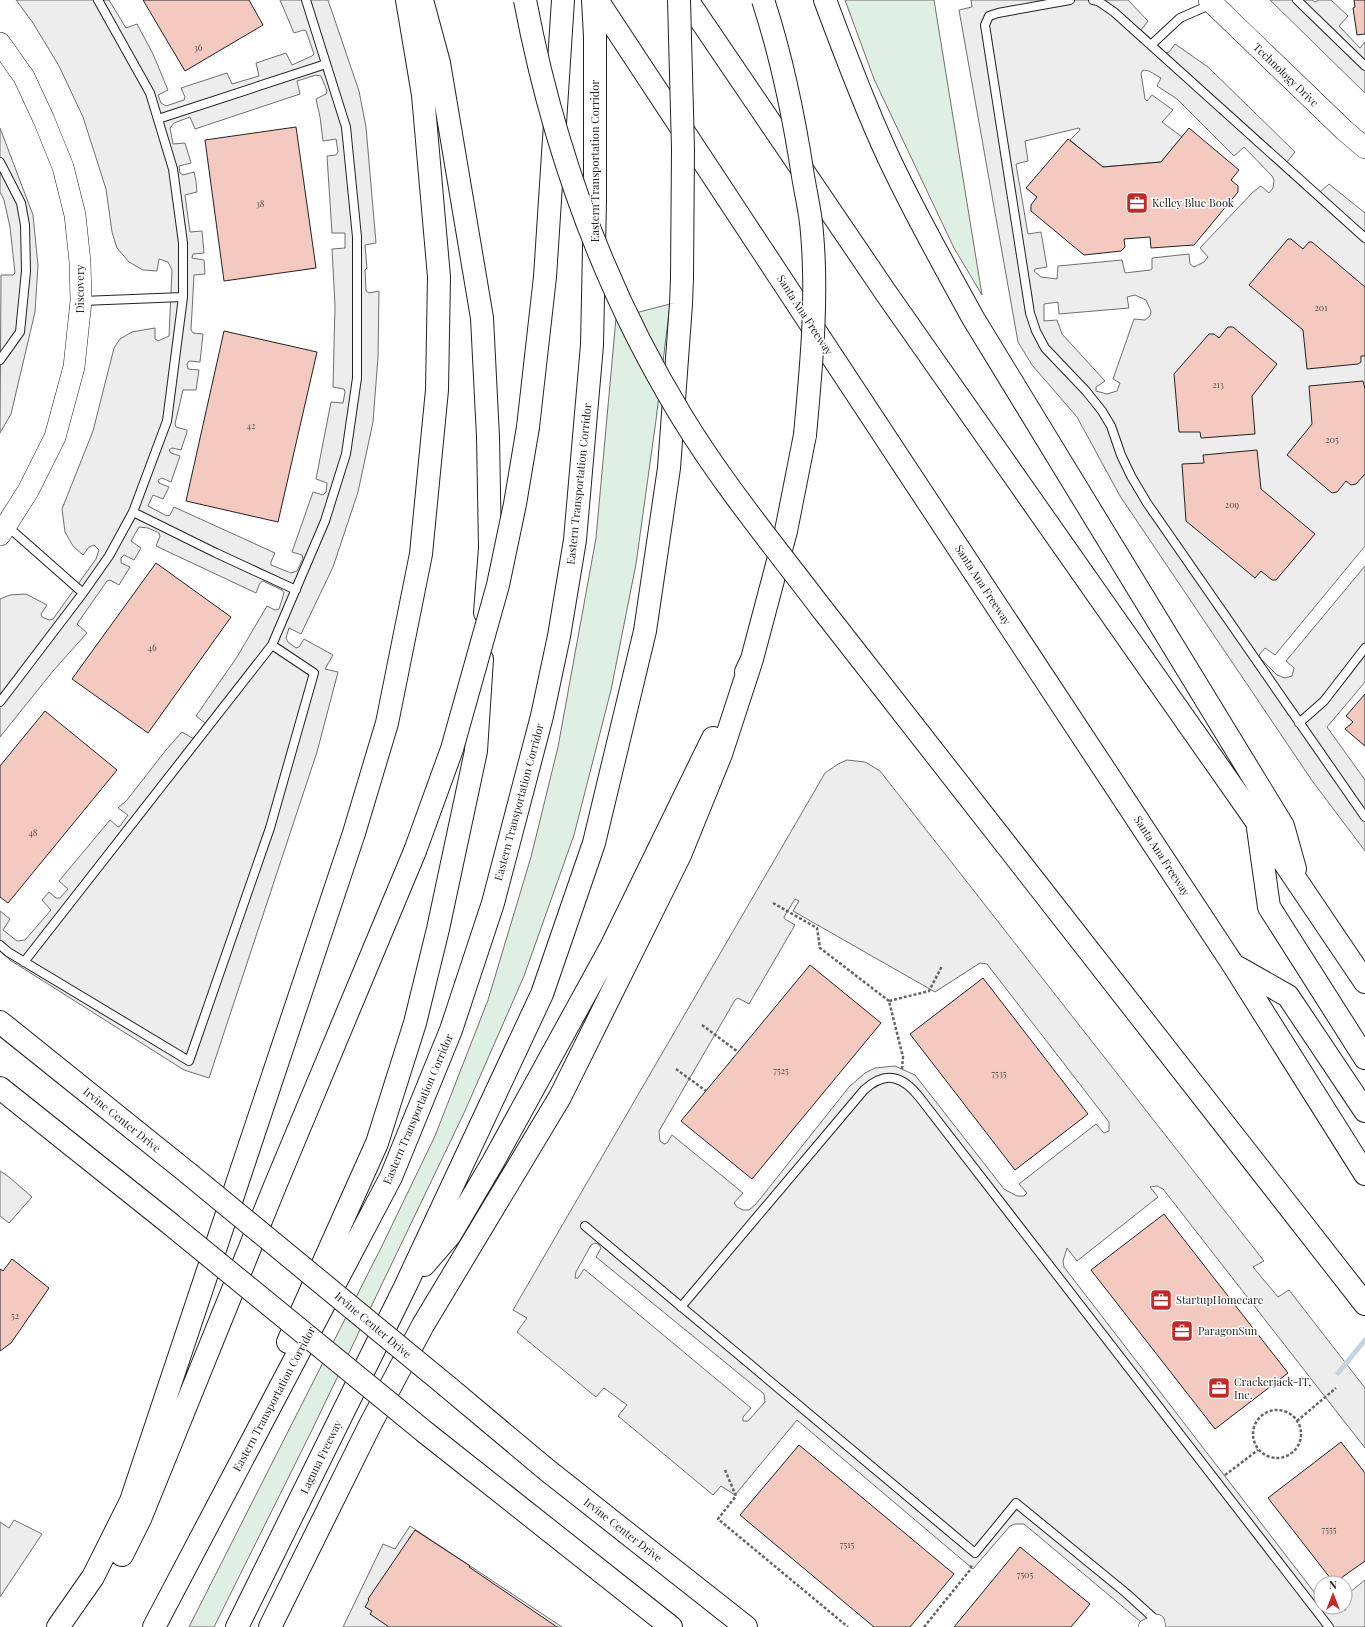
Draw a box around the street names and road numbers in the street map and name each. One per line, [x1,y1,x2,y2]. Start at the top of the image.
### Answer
street label: Technology Drive [1250,39,1323,110]
street label: Eastern Transportation Corridor [587,80,602,242]
street label: Discovery [72,264,87,313]
street label: Santa Ana Freeway [774,272,837,358]
street label: Eastern Transportation Corridor [563,402,594,565]
street label: Santa Ana Freeway [952,542,1015,628]
street label: Eastern Transportation Corridor [490,721,547,882]
street label: Santa Ana Freeway [1131,813,1194,899]
street label: Eastern Transportation Corridor [379,1031,456,1186]
street label: Irvine Center Drive [80,1084,165,1156]
street label: Irvine Center Drive [332,1288,415,1361]
street label: Eastern Transportation Corridor [229,1324,318,1474]
street label: Laguna Freeway [296,1417,345,1496]
street label: Irvine Center Drive [581,1494,666,1565]

